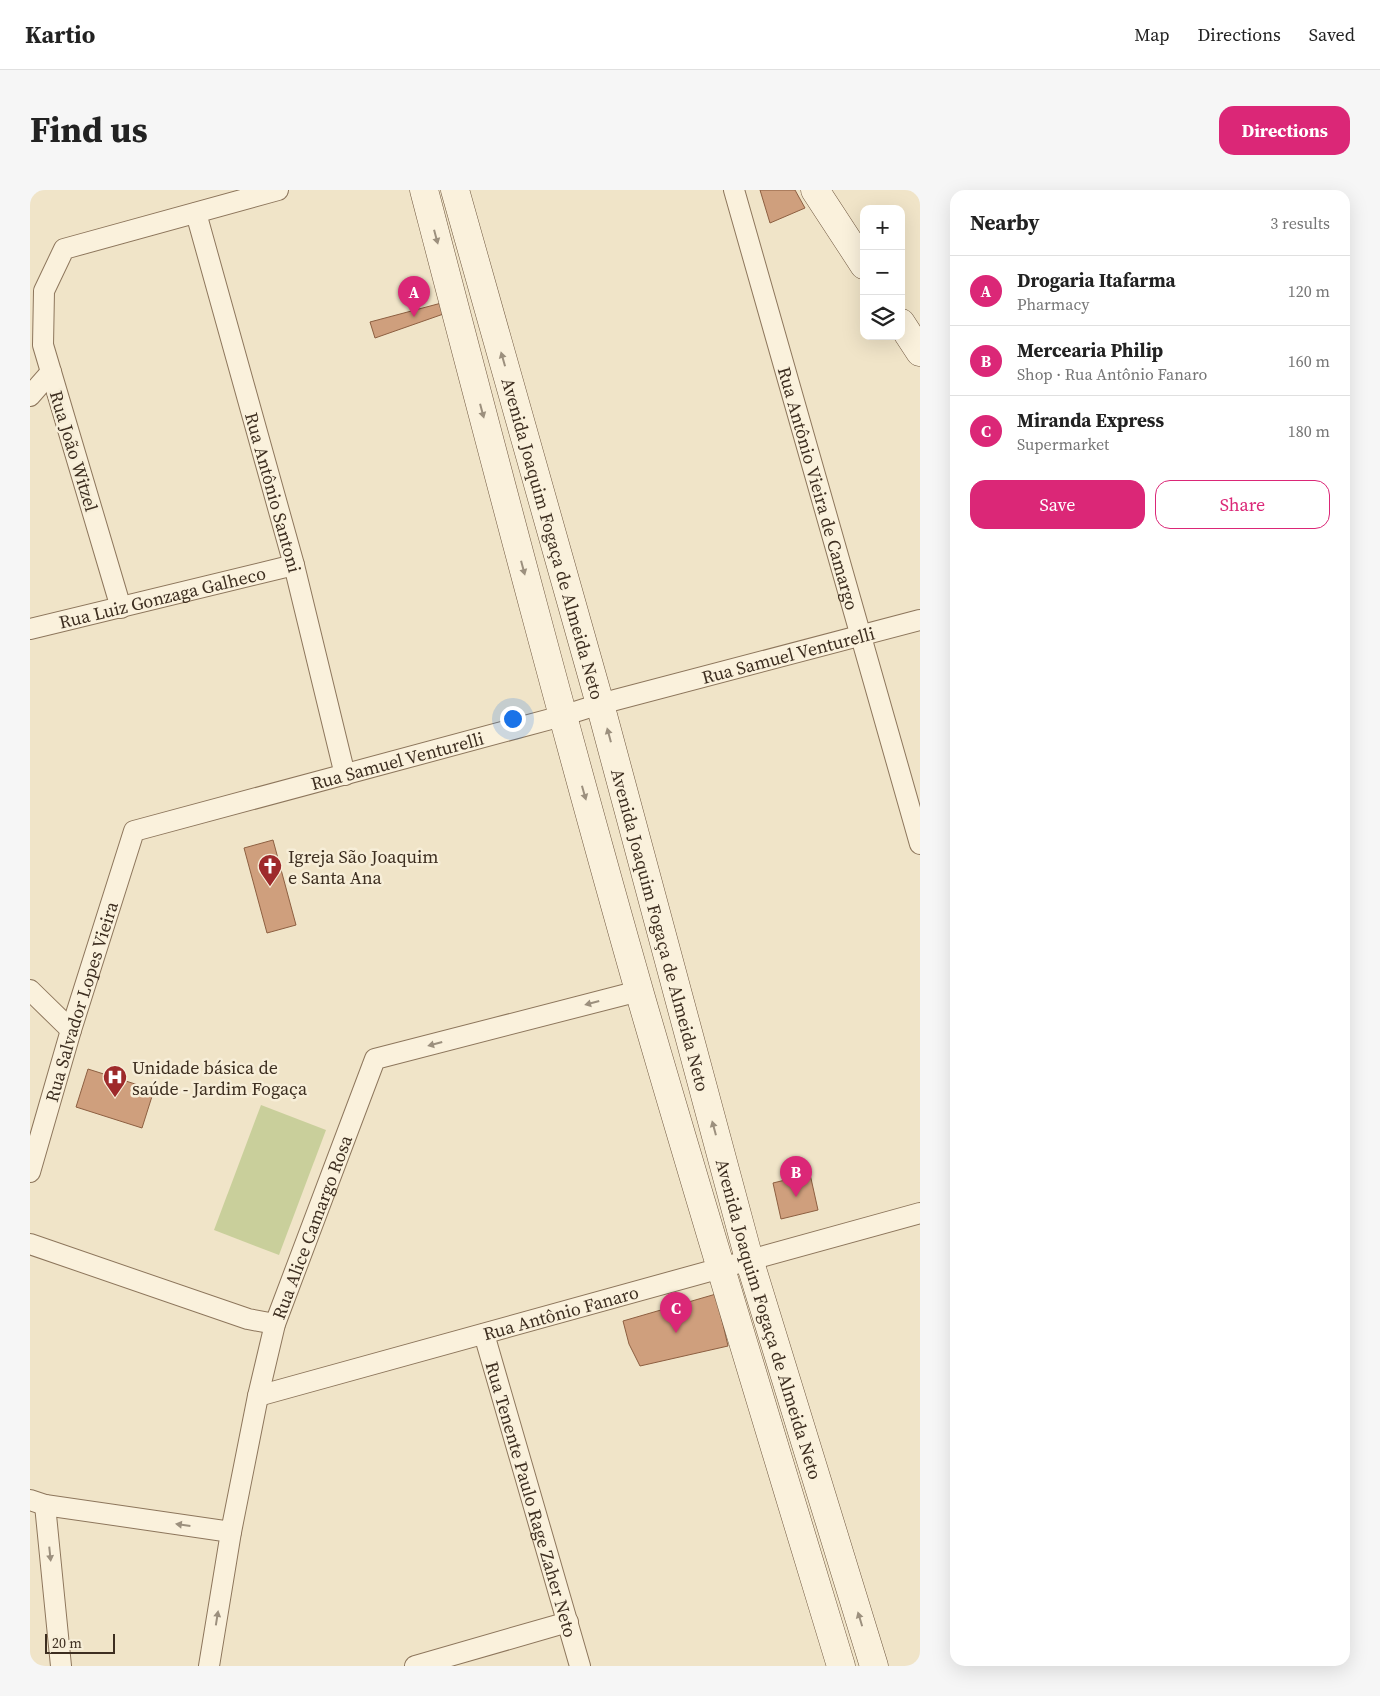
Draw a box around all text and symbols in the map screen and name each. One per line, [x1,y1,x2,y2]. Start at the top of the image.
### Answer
text: Kartio [25,18,95,51]
text: Map [1134,22,1170,47]
text: Directions [1198,22,1281,47]
text: Saved [1309,22,1355,47]
text: Find us [30,106,148,154]
button: Directions [1219,106,1350,155]
map controls [860,205,905,340]
button: + [860,205,905,250]
text: Nearby [970,208,1040,237]
text: 3 results [1270,212,1330,234]
one-way arrow [432,230,440,245]
button: − [860,250,905,295]
text: Drogaria Itafarma [1017,267,1176,293]
pin: A [398,276,430,317]
text: A [981,280,991,302]
text: 120 m [1288,280,1330,302]
text: Pharmacy [1017,293,1089,315]
button: layers [860,295,905,340]
text: Mercearia Philip [1017,337,1163,363]
text: B [981,350,991,372]
text: 160 m [1288,350,1330,372]
one-way arrow [499,352,507,367]
text: Shop · Rua Antônio Fanaro [1017,363,1207,385]
street label: Rua Antônio Vieira de Camargo [772,364,865,613]
street label: Avenida Joaquim Fogaça de Almeida Neto [496,375,611,702]
street label: Rua João Witzel [44,388,104,514]
one-way arrow [478,404,486,419]
text: Miranda Express [1017,407,1164,433]
street label: Rua Antônio Santoni [240,409,308,575]
text: C [981,420,991,442]
text: 180 m [1288,420,1330,442]
text: Supermarket [1017,433,1109,455]
button: Save [970,480,1145,529]
button: Share [1155,480,1330,529]
street label: Rua Luiz Gonzaga Galheco [56,560,268,634]
one-way arrow [520,561,528,576]
street label: Rua Samuel Venturelli [699,620,877,689]
your location [500,706,526,732]
street label: Rua Samuel Venturelli [308,725,486,795]
one-way arrow [604,727,612,742]
street label: Avenida Joaquim Fogaça de Almeida Neto [605,766,716,1094]
one-way arrow [580,785,588,800]
place label: Igreja São Joaquim e Santa Ana [288,844,439,890]
church icon: Igreja São Joaquim e Santa Ana [257,853,283,887]
street label: Rua Salvador Lopes Vieira [38,897,124,1105]
one-way arrow [585,999,600,1007]
one-way arrow [427,1040,442,1048]
place label: Unidade básica de saúde - Jardim Fogaça [132,1055,308,1101]
hospital icon: Unidade básica de saúde - Jardim Fogaça [102,1064,128,1098]
one-way arrow [710,1121,718,1136]
street label: Rua Alice Camargo Rosa [265,1131,358,1323]
street label: Avenida Joaquim Fogaça de Almeida Neto [710,1156,828,1483]
pin: B [780,1156,812,1197]
street label: Rua Antônio Fanaro [480,1279,641,1346]
pin: C [660,1292,692,1333]
street label: Rua Tenente Paulo Rage Zaher Neto [480,1358,584,1640]
one-way arrow [175,1521,191,1529]
one-way arrow [46,1546,54,1562]
one-way arrow [214,1610,222,1626]
one-way arrow [856,1612,863,1627]
scale bar [45,1631,115,1654]
text: 20 m [52,1633,82,1653]

